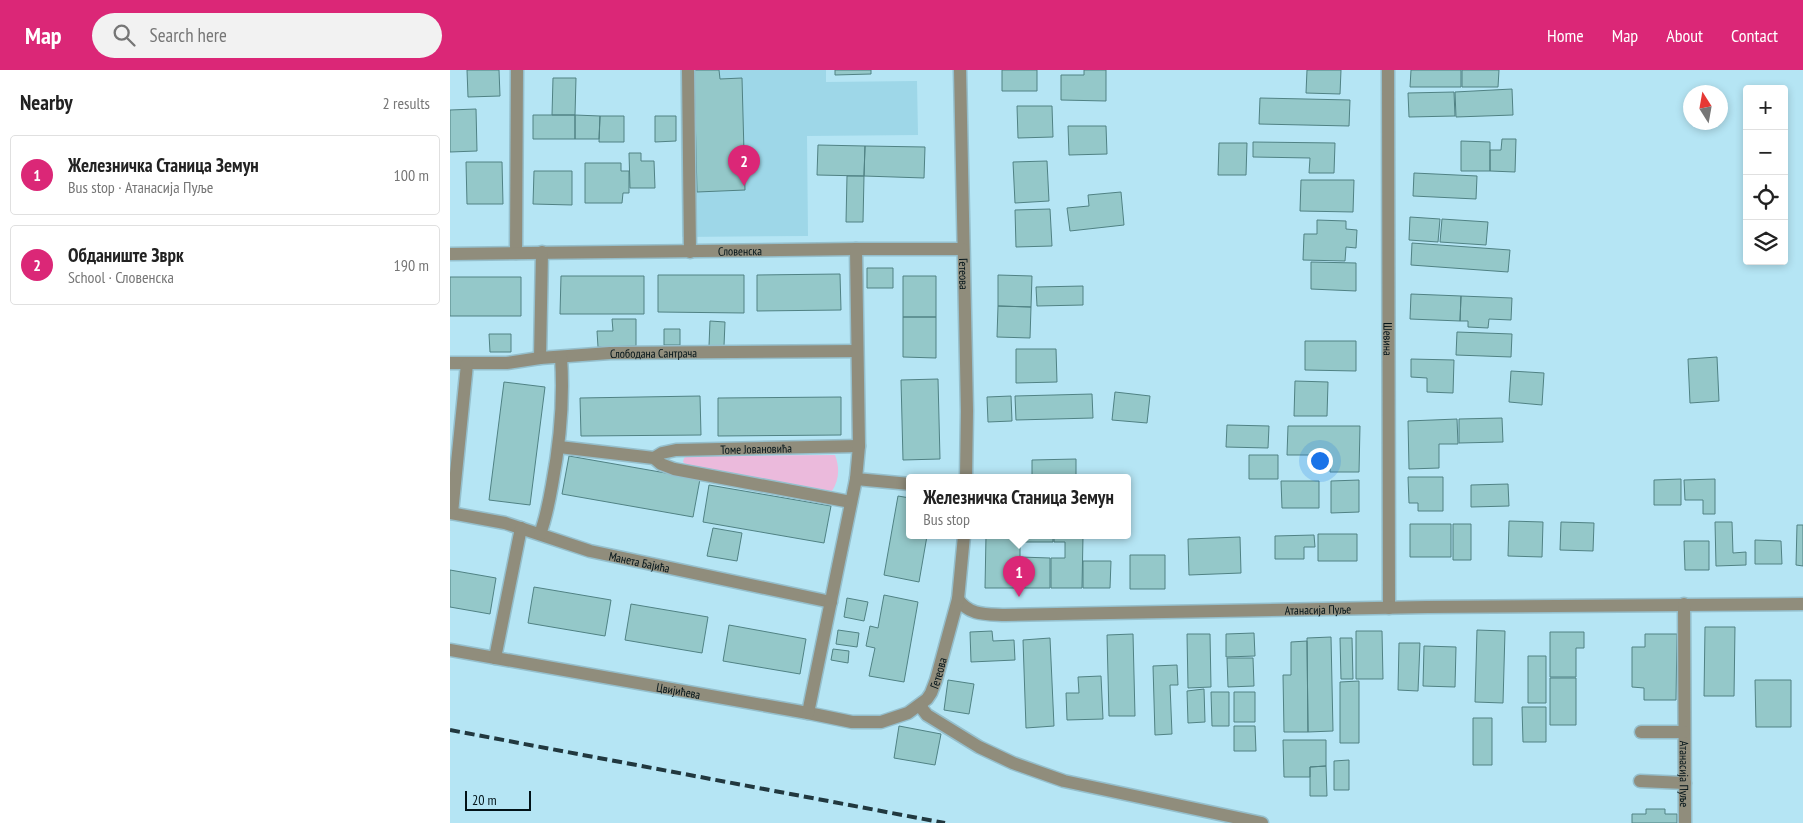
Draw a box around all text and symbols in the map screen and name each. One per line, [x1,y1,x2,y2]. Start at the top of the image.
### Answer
search box [92,13,442,58]
text: Map [25,20,62,51]
icon: search [110,21,138,49]
text: Search here [150,23,227,47]
text: Home [1547,24,1584,47]
text: Map [1612,24,1638,47]
text: About [1666,24,1703,47]
text: Contact [1731,24,1778,47]
north arrow [1683,85,1728,130]
map controls [1743,85,1788,265]
button: + [1743,85,1788,130]
text: Nearby [20,89,73,116]
text: 2 results [383,93,430,113]
button: − [1743,130,1788,175]
pin: 2 [728,145,760,186]
text: Железничка Станица Земун [68,153,259,177]
text: 1 [33,165,41,185]
text: 100 m [394,165,429,185]
button: locate [1743,175,1788,220]
text: Bus stop · Атанасија Пуље [68,177,213,197]
button: layers [1743,220,1788,265]
text: Обданиште Зврк [68,243,184,267]
street label: Словенска [718,243,762,258]
text: 2 [33,255,41,275]
text: 190 m [394,255,429,275]
street label: Гетеова [956,258,972,290]
text: School · Словенска [68,267,174,287]
street label: Шевина [1381,322,1396,356]
street label: Слободана Сантрача [610,345,697,361]
street label: Томе Јовановића [720,440,792,457]
your location [1307,448,1333,474]
popup [906,474,1131,539]
text: Железничка Станица Земун [923,485,1114,509]
text: Bus stop [923,509,970,529]
street label: Манета Бајића [608,548,672,575]
pin: 1 [1003,556,1035,597]
street label: Атанасија Пуље [1285,601,1351,617]
street label: Гетеова [926,655,949,691]
street label: Цвијићева [655,679,702,701]
street label: Атанасија Пуље [1677,741,1692,807]
scale bar [465,788,531,811]
text: 20 m [472,791,497,809]

